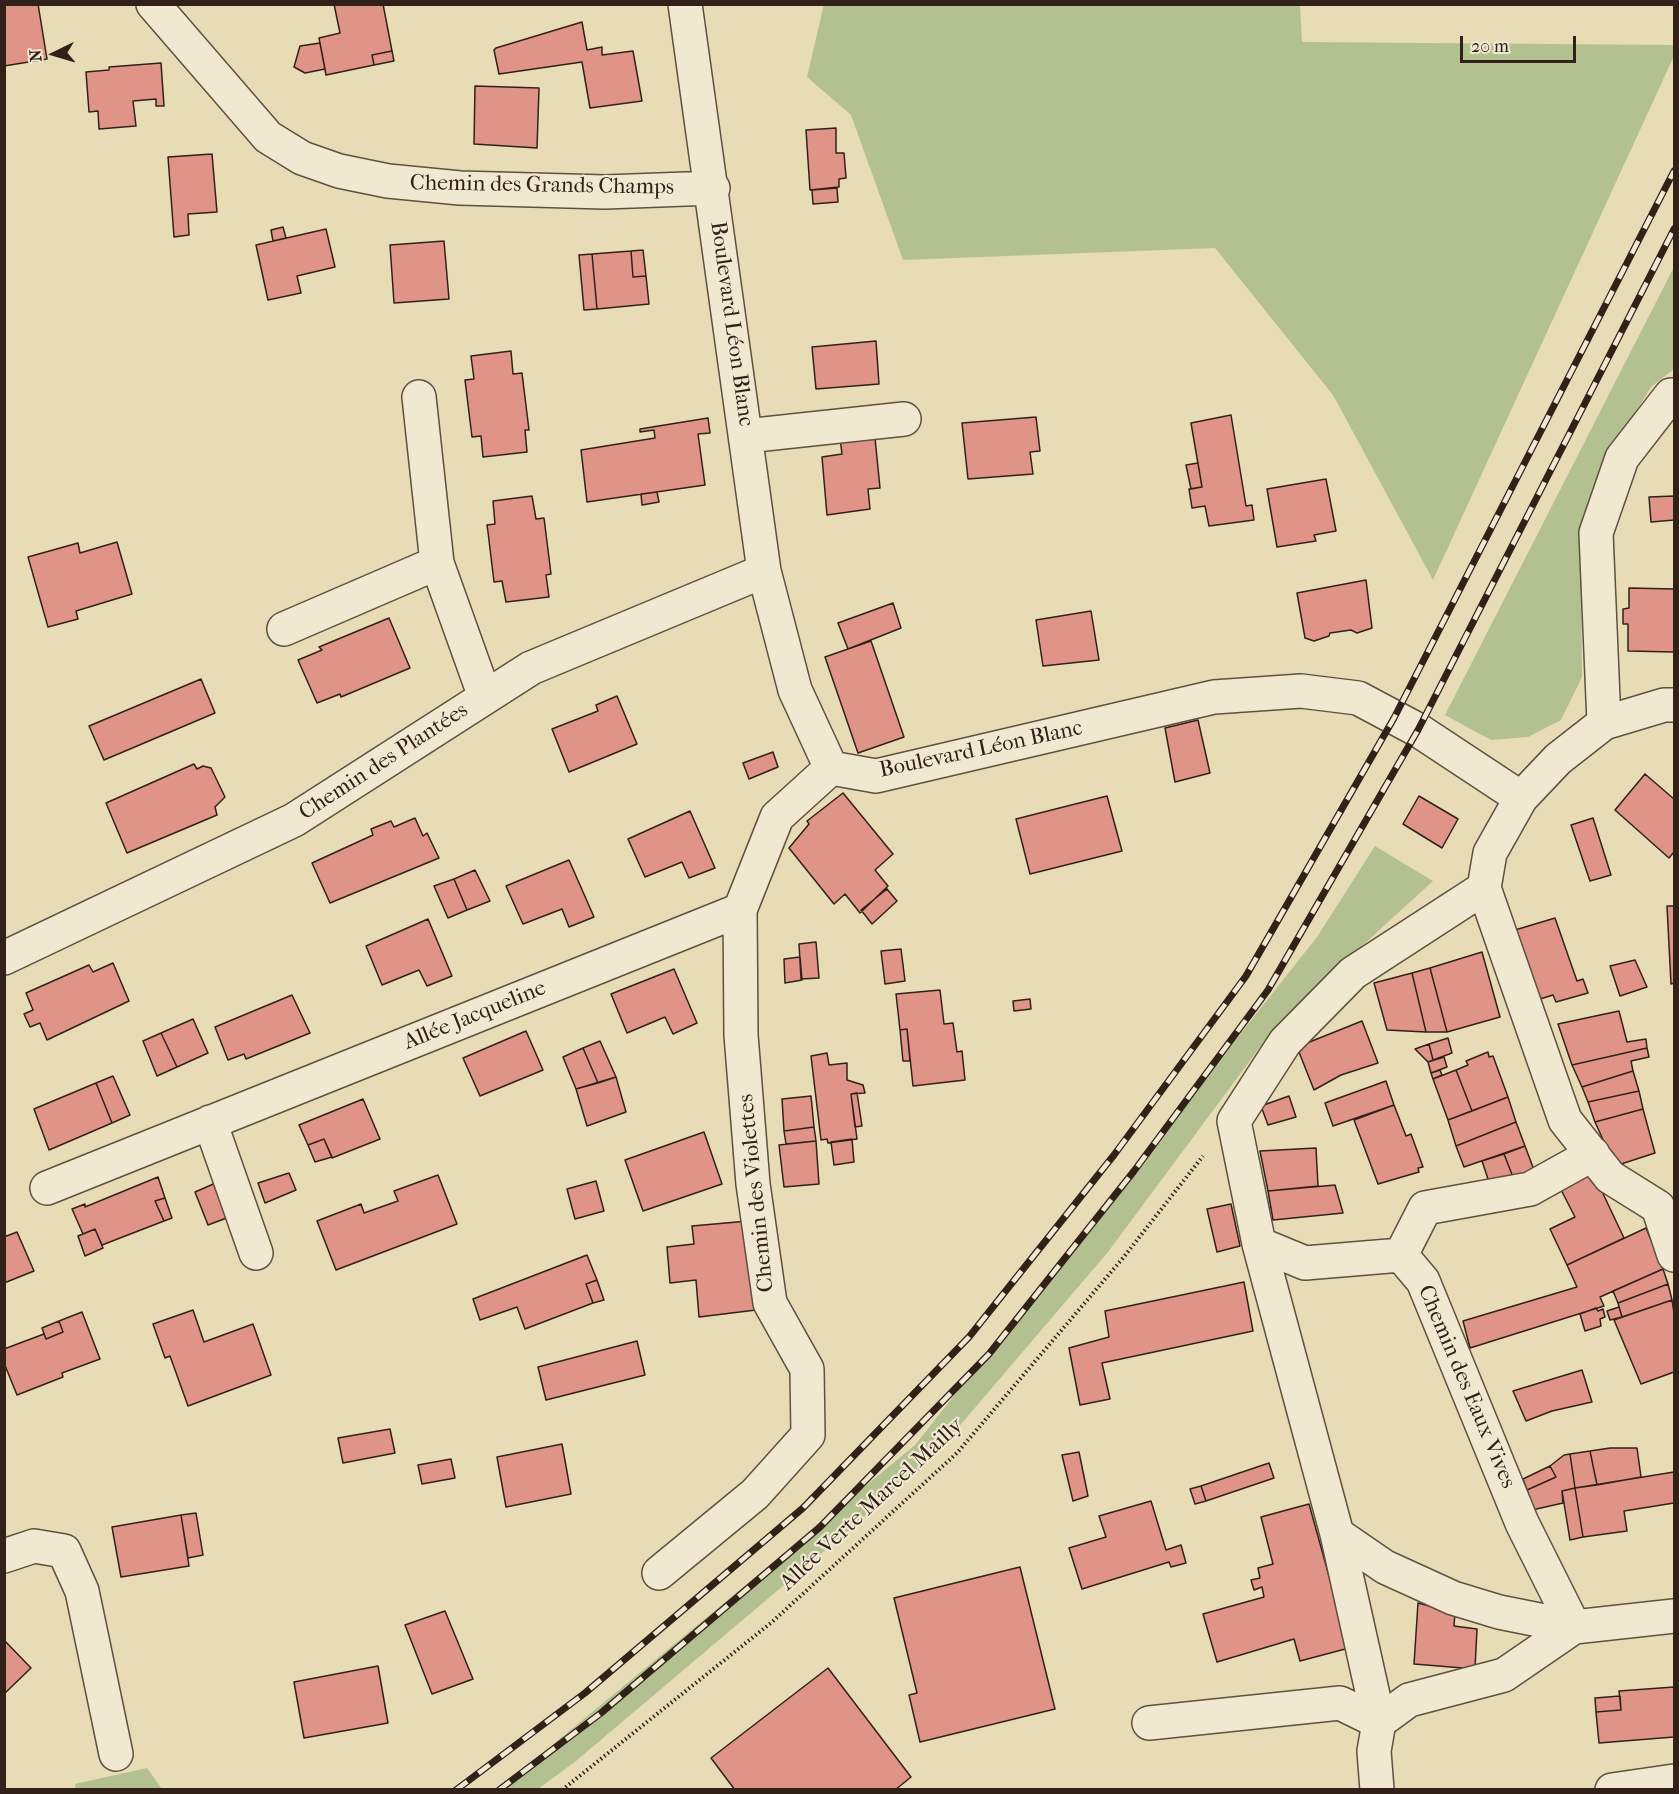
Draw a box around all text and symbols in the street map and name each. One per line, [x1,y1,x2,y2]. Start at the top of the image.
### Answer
north arrow [24,24,84,84]
scale bar [1463,24,1578,62]
text: 20 m [1471,36,1509,57]
text: N [26,49,46,62]
street label: Chemin des Grands Champs [410,170,674,202]
street label: Boulevard Léon Blanc [704,220,758,428]
street label: Chemin des Plantées [295,698,473,826]
street label: Boulevard Léon Blanc [877,716,1085,784]
street label: Allée Jacqueline [400,975,550,1057]
street label: Chemin des Violettes [733,1093,781,1293]
street label: Chemin des Eaux Vives [1411,1281,1521,1493]
street label: Allée Verte Marcel Mailly [775,1413,969,1597]

